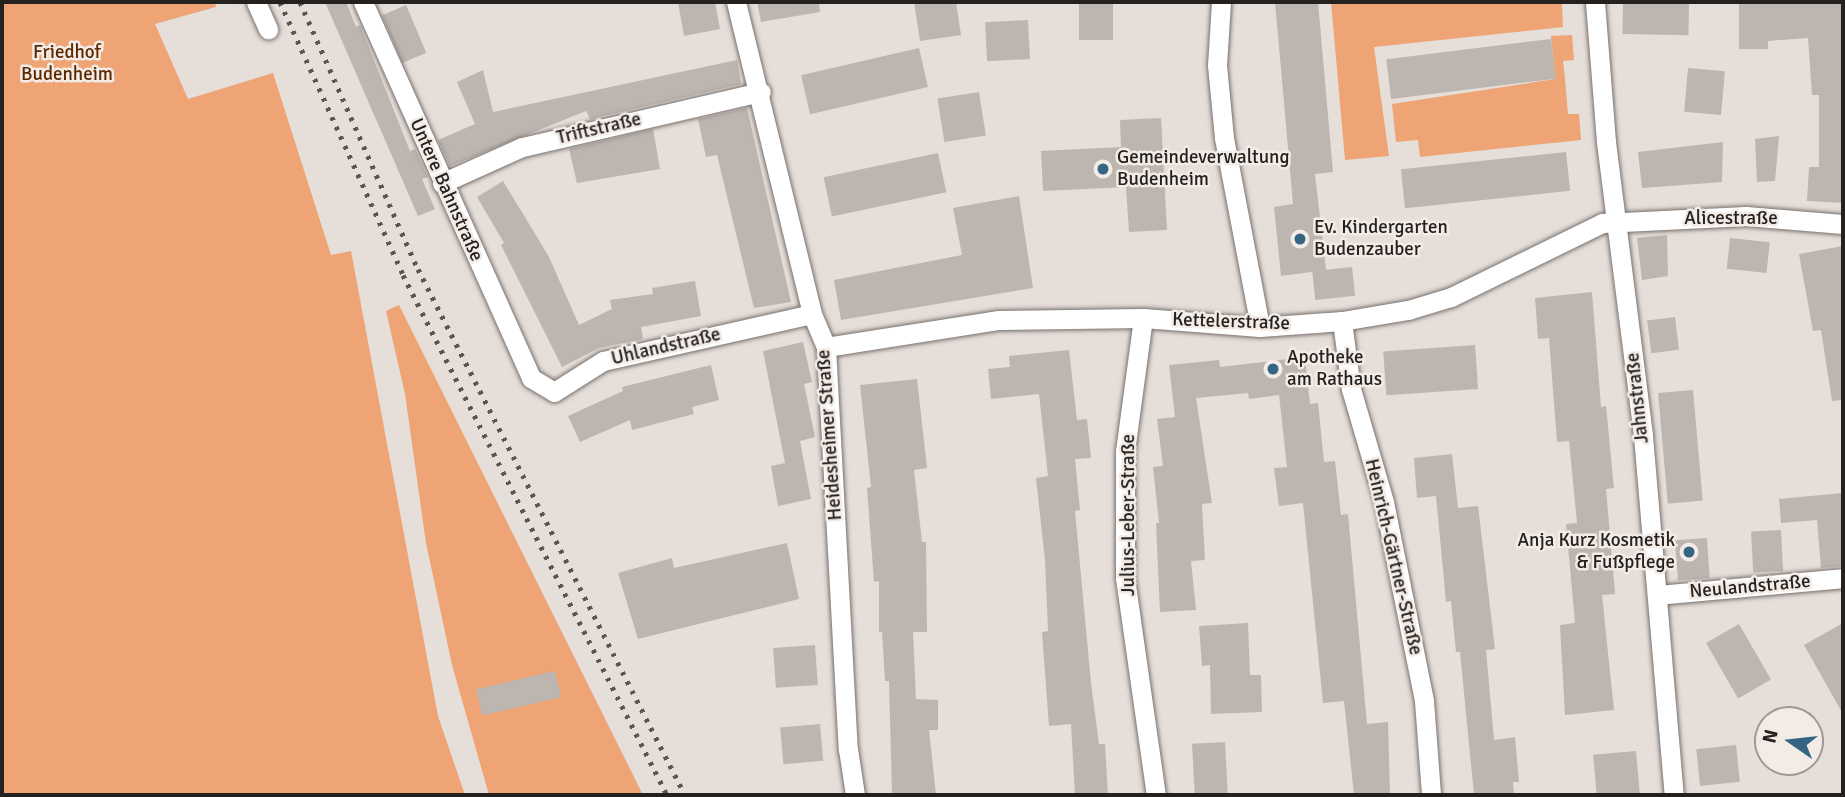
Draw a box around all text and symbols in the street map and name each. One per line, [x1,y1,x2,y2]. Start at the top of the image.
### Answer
park label: Friedhof Budenheim [21,42,113,86]
street label: Triftstraße [555,108,643,150]
street label: Untere Bahnstraße [404,115,488,265]
place label: Gemeindeverwaltung Budenheim [1117,147,1289,191]
marker: Gemeindeverwaltung Budenheim [1095,161,1111,177]
street label: Alicestraße [1684,208,1778,230]
place label: Ev. Kindergarten Budenzauber [1314,217,1448,261]
marker: Ev. Kindergarten Budenzauber [1292,231,1308,247]
street label: Kettelerstraße [1172,309,1290,335]
street label: Uhlandstraße [609,323,723,371]
place label: Apotheke am Rathaus [1287,347,1382,391]
street label: Heidesheimer Straße [813,349,847,521]
street label: Jahnstraße [1622,351,1654,445]
marker: Apotheke am Rathaus [1265,361,1281,377]
street label: Julius-Leber-Straße [1118,434,1140,596]
street label: Heinrich-Gärtner-Straße [1359,457,1427,657]
place label: Anja Kurz Kosmetik & Fußpflege [1517,530,1675,574]
marker: Anja Kurz Kosmetik & Fußpflege [1681,544,1697,560]
street label: Neulandstraße [1689,570,1811,604]
north arrow [1754,706,1824,776]
text: N [1757,727,1784,746]

